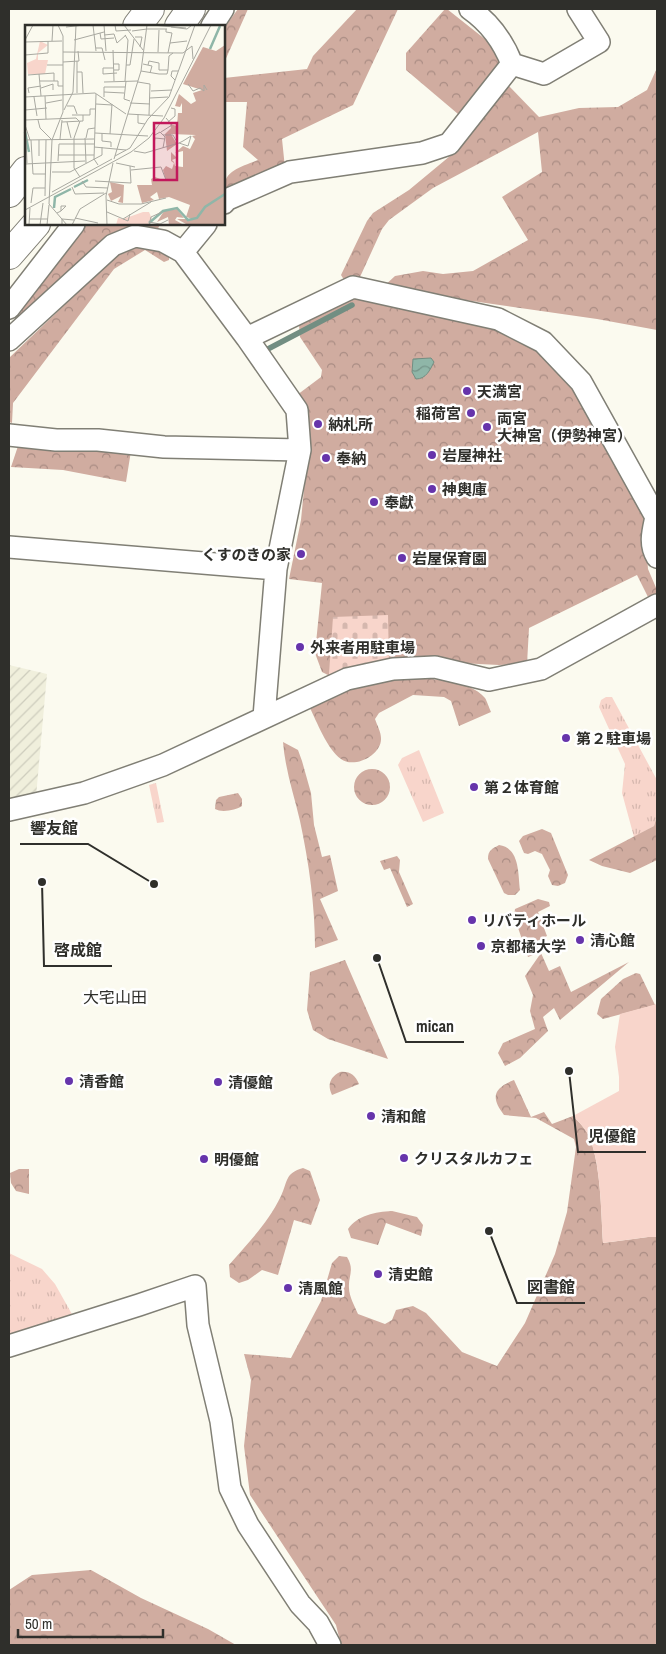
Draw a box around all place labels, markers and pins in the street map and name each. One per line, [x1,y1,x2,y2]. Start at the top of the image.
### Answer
place label: 天満宮 [477,381,522,402]
marker: 天満宮 [461,385,473,397]
place label: 稲荷宮 [416,403,461,424]
marker: 稲荷宮 [465,407,477,419]
place label: 両宮 大神宮（伊勢神宮） [497,408,632,446]
place label: 納札所 [328,414,373,435]
marker: 納札所 [312,418,324,430]
marker: 両宮 大神宮（伊勢神宮） [481,421,493,433]
place label: 岩屋神社 [442,445,502,466]
place label: 奉納 [336,448,366,469]
marker: 岩屋神社 [426,449,438,461]
marker: 奉納 [320,452,332,464]
place label: 神輿庫 [441,479,487,500]
marker: 神輿庫 [426,483,438,495]
place label: 奉獻 [384,492,414,513]
marker: 奉獻 [368,496,380,508]
place label: くすのきの家 [201,544,291,565]
marker: くすのきの家 [295,548,307,560]
place label: 岩屋保育園 [412,548,487,569]
marker: 岩屋保育園 [396,552,408,564]
place label: 外来者用駐車場 [310,637,415,658]
marker: 外来者用駐車場 [294,641,306,653]
place label: 第２駐車場 [576,728,651,749]
marker: 第２駐車場 [560,732,572,744]
place label: 第２体育館 [484,777,559,798]
marker: 第２体育館 [468,781,480,793]
callout: 響友館 [20,813,88,844]
place label: リバティホール [482,910,586,931]
marker: リバティホール [466,914,478,926]
place label: 清心館 [590,930,635,951]
marker: 清心館 [574,934,586,946]
callout: 啓成館 [44,935,112,966]
place label: 京都橘大学 [491,936,566,957]
marker: 京都橘大学 [475,940,487,952]
callout: mican [406,1011,464,1042]
place label: 清香館 [79,1071,124,1092]
place label: 清優館 [228,1072,273,1093]
marker: 清香館 [63,1075,75,1087]
marker: 清優館 [212,1076,224,1088]
place label: 清和館 [381,1106,426,1127]
marker: 清和館 [365,1110,377,1122]
callout: 児優館 [578,1121,646,1152]
place label: クリスタルカフェ [414,1148,534,1169]
place label: 明優館 [214,1149,259,1170]
marker: クリスタルカフェ [398,1152,410,1164]
marker: 明優館 [198,1153,210,1165]
place label: 清史館 [388,1264,433,1285]
marker: 清史館 [372,1268,384,1280]
callout: 図書館 [517,1272,585,1303]
place label: 清風館 [298,1278,343,1299]
marker: 清風館 [282,1282,294,1294]

